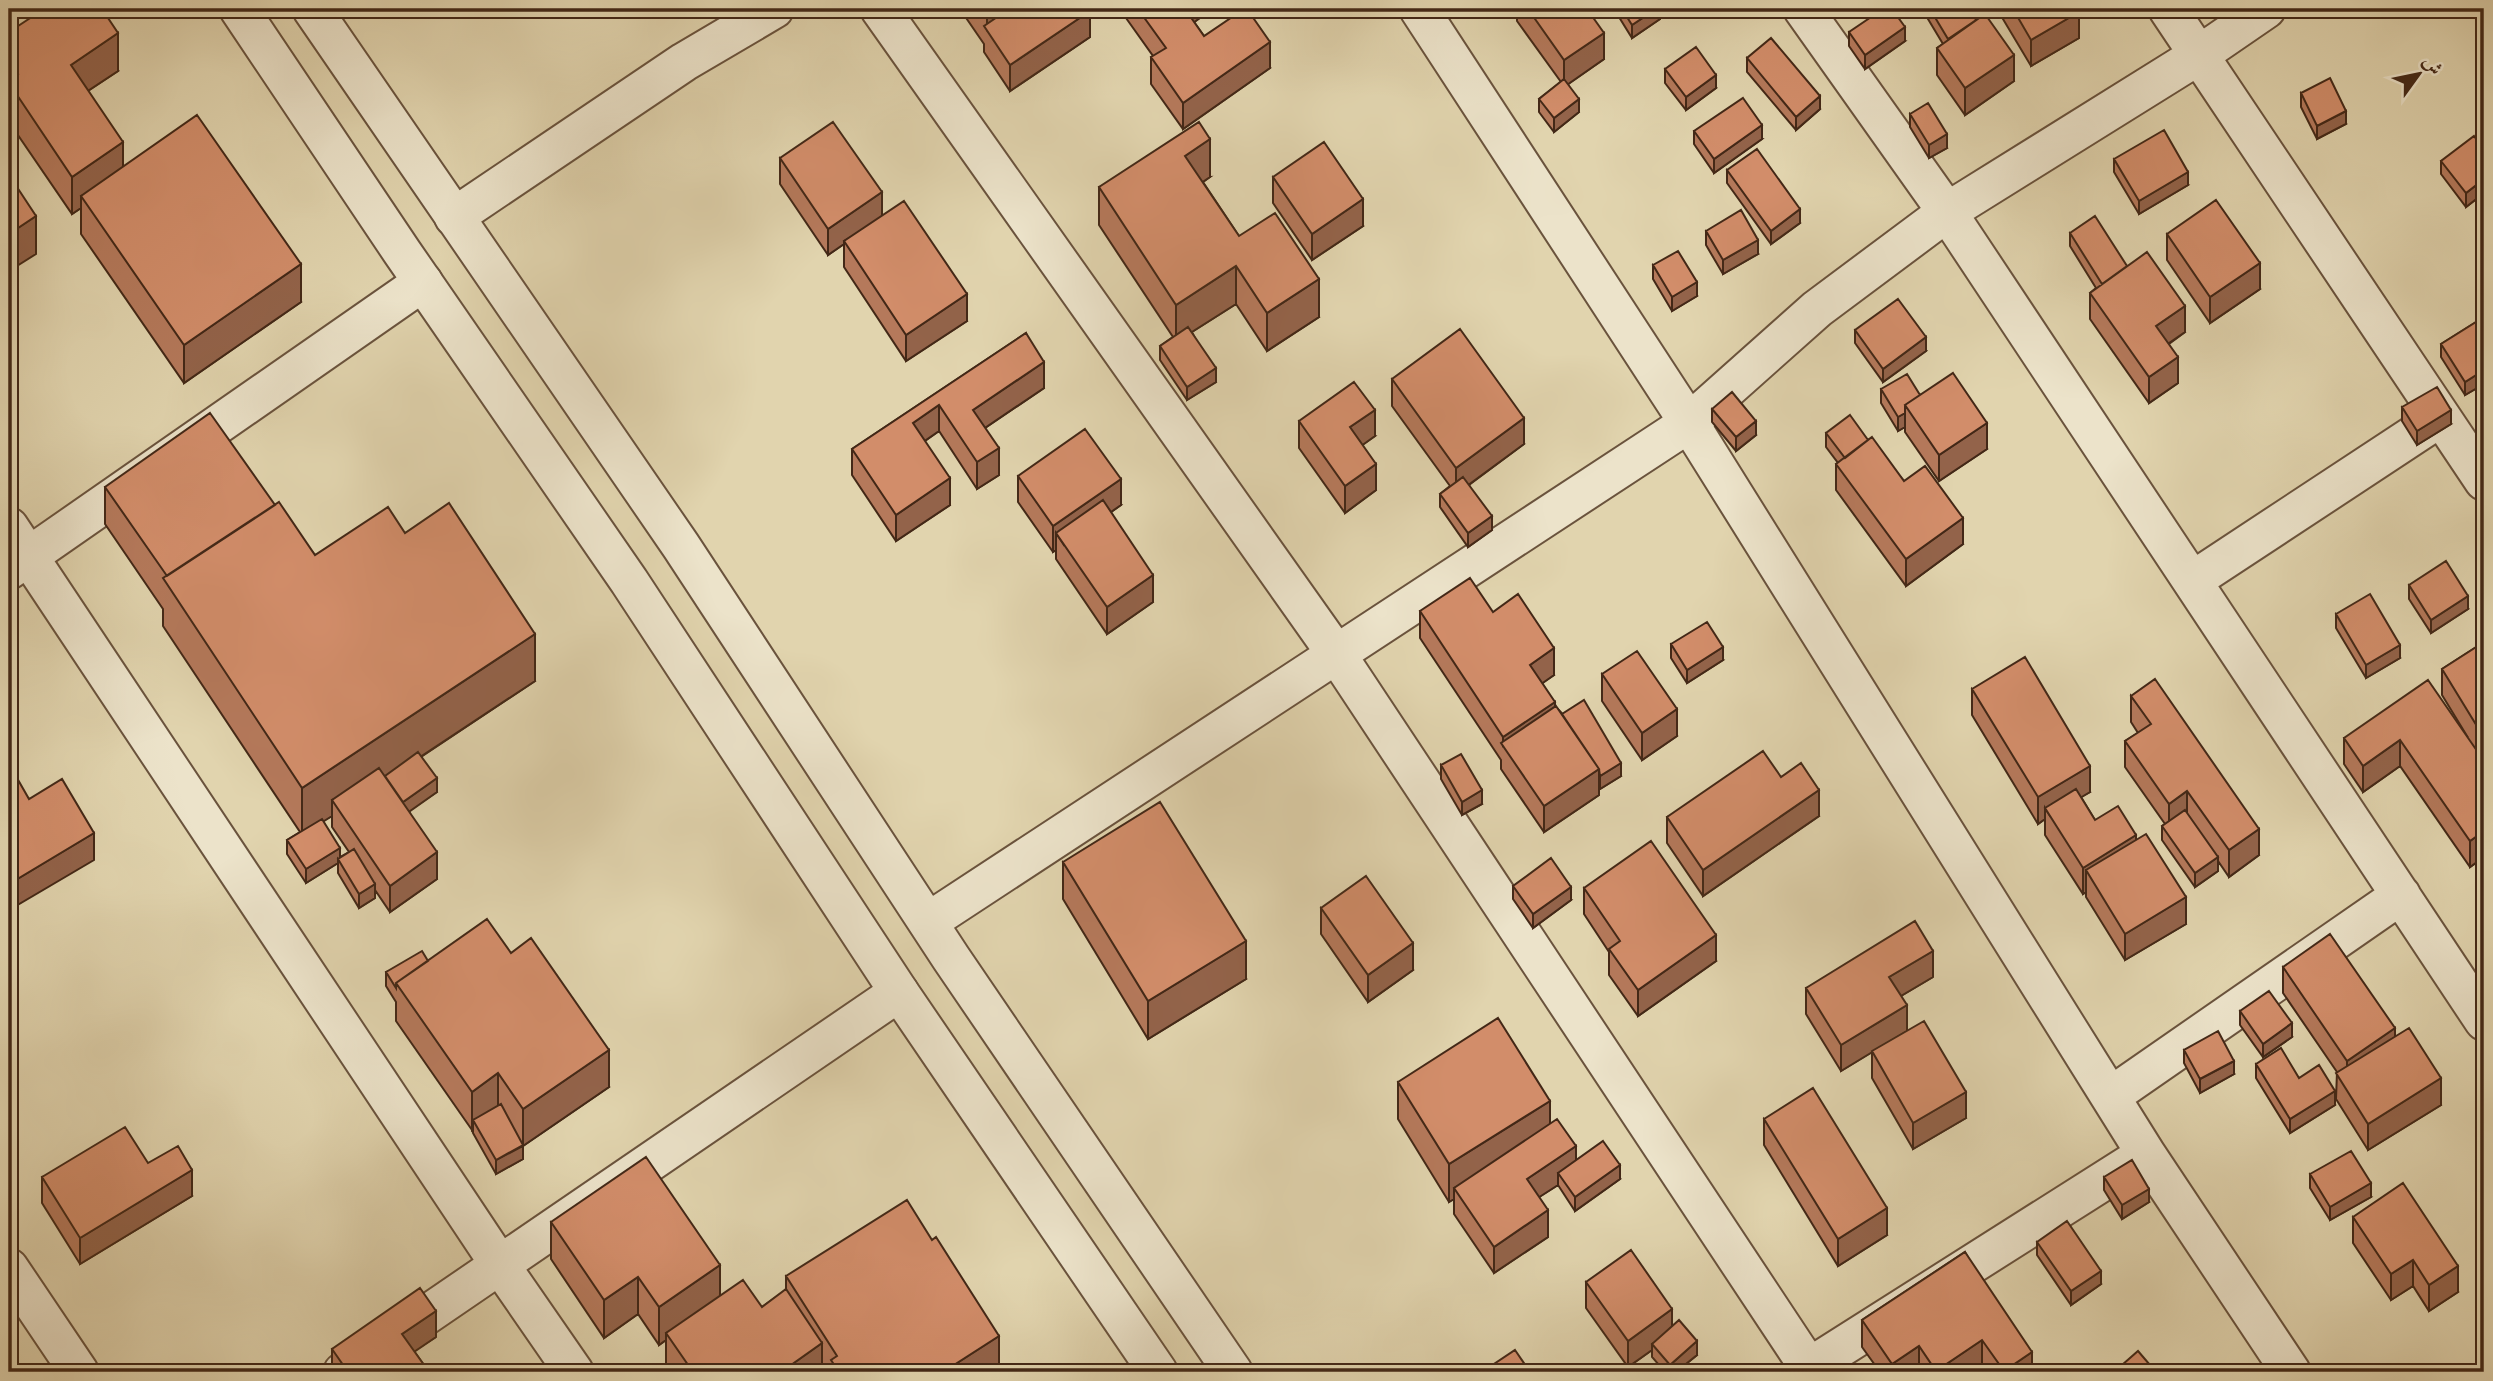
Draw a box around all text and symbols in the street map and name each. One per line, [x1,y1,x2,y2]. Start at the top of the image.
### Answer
north arrow [2384,38,2454,108]
text: ش [2418,53,2444,79]

